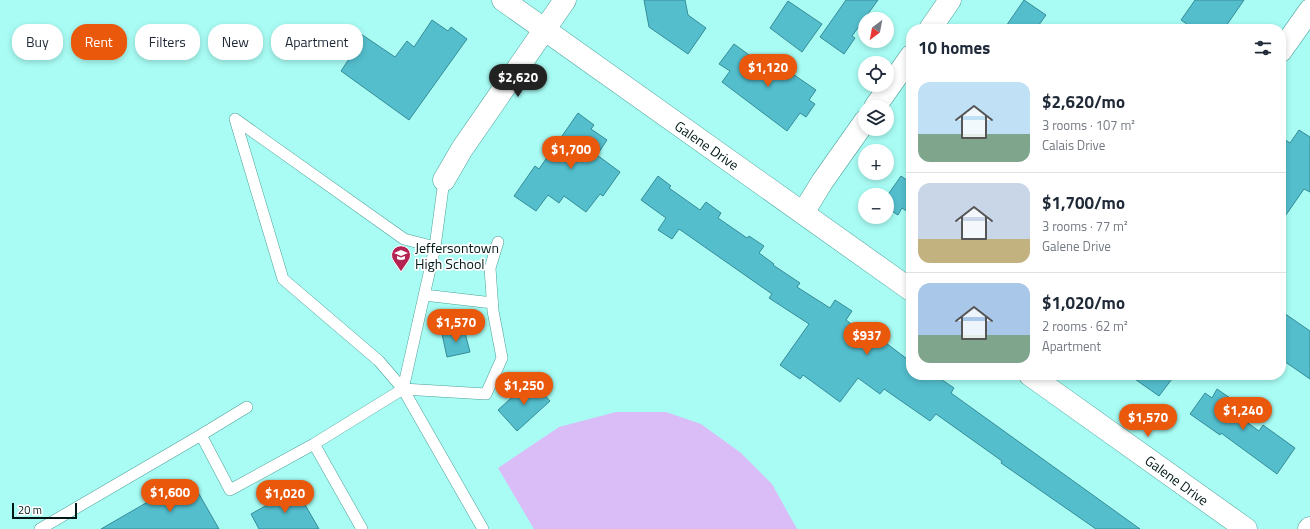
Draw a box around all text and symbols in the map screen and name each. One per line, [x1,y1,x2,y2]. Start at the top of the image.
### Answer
north arrow [858,12,894,48]
map controls [858,12,894,224]
chip: Buy [12,24,63,60]
chip: Rent [71,24,127,60]
chip: Filters [135,24,200,60]
chip: New [208,24,263,60]
chip: Apartment [271,24,363,60]
text: 10 homes [918,35,990,61]
icon: filters [1252,37,1274,59]
pin: $1,120 [735,54,801,88]
button: locate [858,56,894,92]
text: $1,120 [748,57,788,77]
pin: $2,620 [485,64,551,98]
text: $2,620 [498,67,538,87]
text: $2,620/mo [1042,89,1125,115]
icon: home [950,98,998,146]
button: layers [858,100,894,136]
street label: Galene Drive [671,115,743,175]
text: 3 rooms · 107 m² [1042,115,1135,135]
text: Calais Drive [1042,135,1105,155]
pin: $1,700 [538,136,604,170]
text: $1,700 [551,139,591,159]
button: + [858,144,894,180]
button: − [858,188,894,224]
text: $1,700/mo [1042,190,1125,216]
icon: home [950,199,998,247]
text: 3 rooms · 77 m² [1042,216,1128,236]
text: Galene Drive [1042,236,1111,256]
place label: Jeffersontown High School [415,237,499,274]
school or university icon: Jeffersontown High School [390,244,412,272]
text: $1,020/mo [1042,290,1125,316]
icon: home [950,299,998,347]
pin: $1,570 [423,309,489,343]
text: $1,570 [436,312,476,332]
text: 2 rooms · 62 m² [1042,316,1128,336]
pin: $937 [843,322,891,356]
text: $937 [852,325,882,345]
text: Apartment [1042,336,1101,356]
pin: $1,250 [491,372,557,406]
text: $1,250 [504,375,544,395]
pin: $1,240 [1210,397,1276,431]
text: $1,240 [1223,400,1263,420]
pin: $1,570 [1115,404,1181,438]
text: $1,570 [1128,407,1168,427]
street label: Galene Drive [1141,450,1213,510]
pin: $1,600 [137,479,203,513]
pin: $1,020 [252,480,318,514]
text: $1,600 [150,482,190,502]
text: $1,020 [265,483,305,503]
scale bar [12,501,77,520]
text: 20 m [18,502,42,518]

